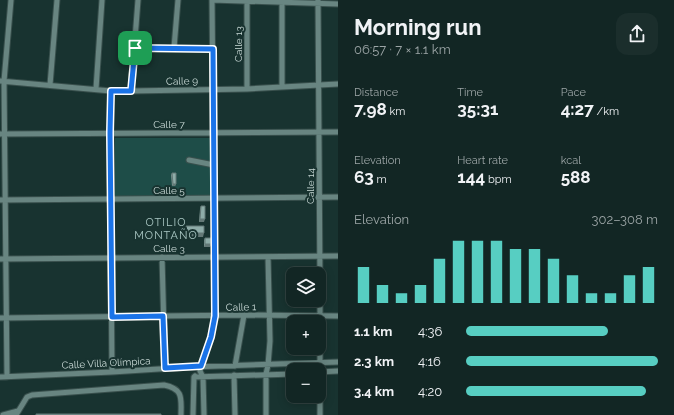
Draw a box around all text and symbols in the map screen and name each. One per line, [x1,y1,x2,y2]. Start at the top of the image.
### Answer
button: share [616,13,658,55]
text: Morning run [354,14,482,40]
street label: Calle 13 [233,26,244,62]
pin [118,31,152,65]
icon: arrive [124,37,146,59]
text: 06:57 · 7 × 1.1 km [354,42,451,57]
street label: Calle 9 [166,75,198,87]
text: Distance [354,86,398,99]
text: Time [457,86,483,99]
text: Pace [561,86,586,99]
text: 7.98 [354,99,387,119]
text: 35:31 [457,99,498,119]
text: 4:27 [561,99,594,119]
text: km [387,105,405,118]
text: /km [594,105,619,118]
street label: Calle 7 [153,119,185,130]
text: Elevation [354,154,401,167]
text: Heart rate [457,154,508,167]
text: kcal [561,154,581,167]
text: 63 [354,167,374,187]
text: 144 [457,167,485,187]
text: 588 [561,167,591,187]
street label: Calle 14 [305,168,316,204]
text: m [374,173,387,186]
text: bpm [485,173,512,186]
street label: Calle 5 [153,185,185,196]
text: Elevation [354,212,409,227]
text: 302–308 m [592,212,658,227]
district label: OTILIO MONTAÑO [134,216,198,242]
street label: Calle 3 [153,243,185,254]
map controls [286,267,326,403]
button: layers [286,267,326,307]
street label: Calle 1 [226,301,257,313]
button: + [286,315,326,355]
text: 1.1 km [354,324,392,339]
text: 4:36 [418,324,442,339]
text: 2.3 km [354,354,394,369]
text: 4:16 [418,354,441,369]
street label: Calle Villa Olímpica [61,355,151,371]
button: − [286,363,326,403]
text: 3.4 km [354,384,394,399]
text: 4:20 [418,384,442,399]

